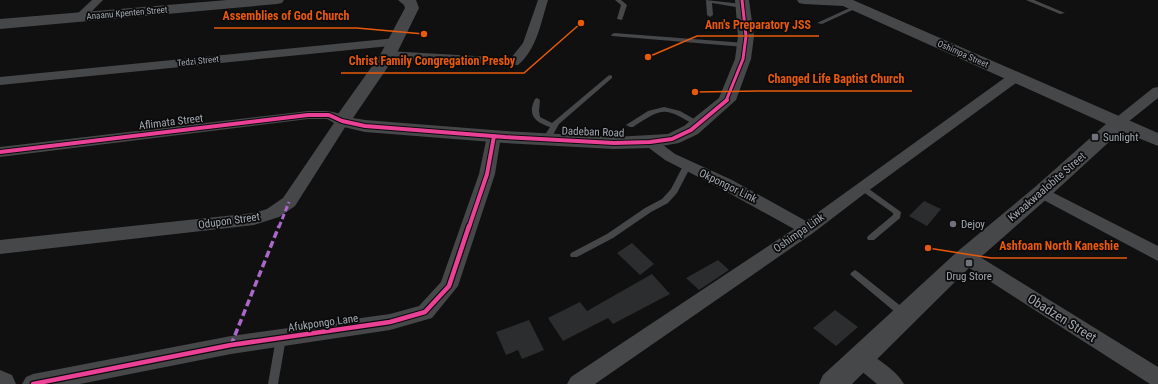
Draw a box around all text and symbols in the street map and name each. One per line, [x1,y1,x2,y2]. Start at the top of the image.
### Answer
street label: Anaanu Kpenten Street [86,4,168,22]
callout: Assemblies of God Church [214,4,357,28]
text: Assemblies of God Church [223,9,350,23]
callout: Ann's Preparatory JSS [697,12,819,36]
text: Ann's Preparatory JSS [705,18,811,32]
street label: Oshimpa Street [936,38,990,70]
callout: Christ Family Congregation Presby [341,49,524,73]
street label: Tedzi Street [177,54,220,68]
text: Christ Family Congregation Presby [349,54,516,68]
callout: Changed Life Baptist Church [759,67,912,91]
text: Changed Life Baptist Church [768,72,904,86]
street label: Aflimata Street [138,112,204,132]
street label: Dadeban Road [561,124,625,140]
place label: Sunlight [1103,131,1138,144]
marker: Sunlight [1090,132,1100,142]
street label: Kwaakwaalobite Street [1005,150,1089,224]
street label: Okpongor Link [697,166,759,206]
street label: Odupon Street [197,210,261,232]
street label: Oshimpa Link [771,211,827,255]
place label: Dejoy [961,218,985,231]
marker: Dejoy [948,219,958,229]
callout: Ashfoam North Kaneshie [991,234,1127,258]
text: Ashfoam North Kaneshie [999,239,1119,253]
marker: Drug Store [964,258,974,268]
place label: Drug Store [946,270,992,283]
street label: Obadzen Street [1025,291,1099,345]
street label: Afukpongo Lane [287,312,359,334]

